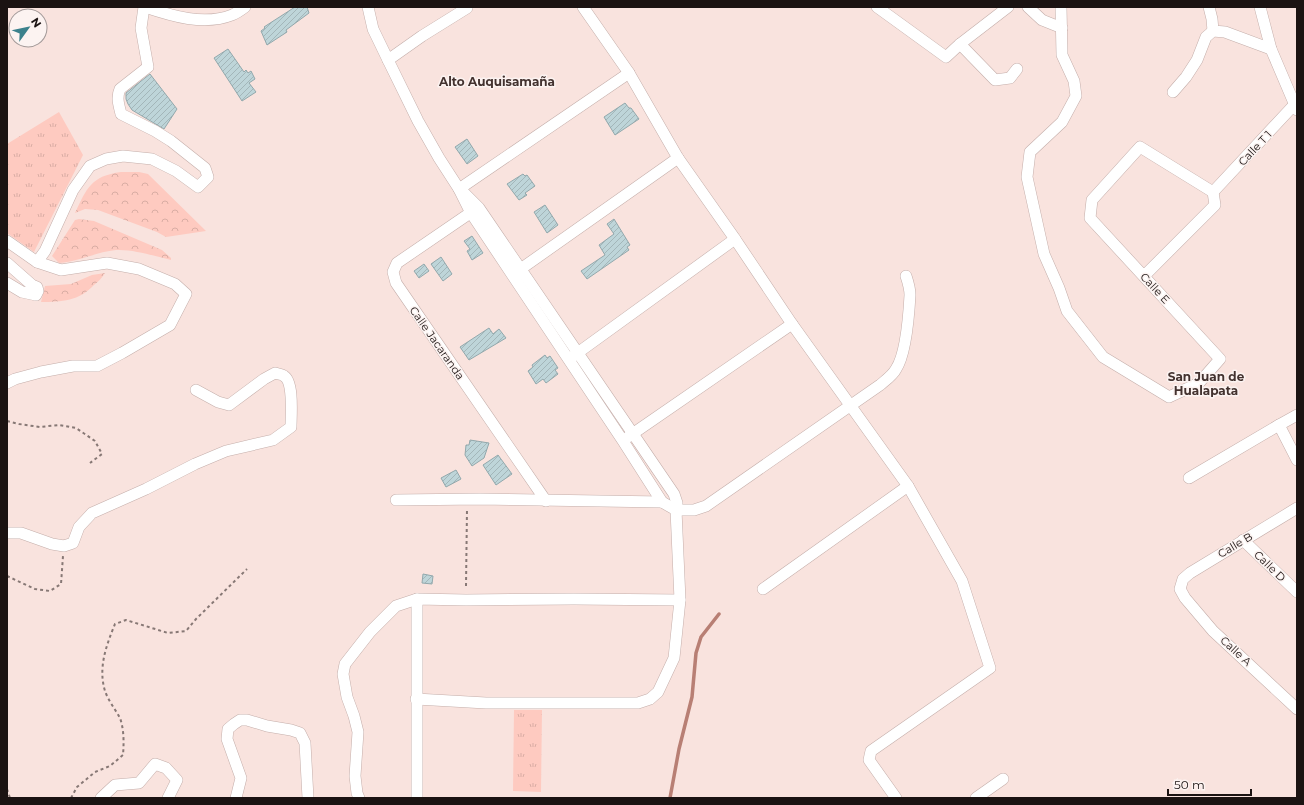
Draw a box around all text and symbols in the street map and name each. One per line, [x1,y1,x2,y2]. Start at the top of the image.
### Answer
north arrow [8,8,48,48]
text: N [28,15,45,30]
district label: Alto Auquisamaña [438,74,555,89]
street label: Calle T 1 [1235,128,1275,168]
street label: Calle E [1137,270,1173,306]
street label: Calle Jacaranda [407,304,467,382]
district label: San Juan de Hualapata [1168,369,1245,398]
street label: Calle B [1215,529,1255,561]
street label: Calle D [1251,548,1289,584]
street label: Calle A [1217,633,1255,669]
scale bar [1168,771,1251,797]
text: 50 m [1174,777,1205,792]

